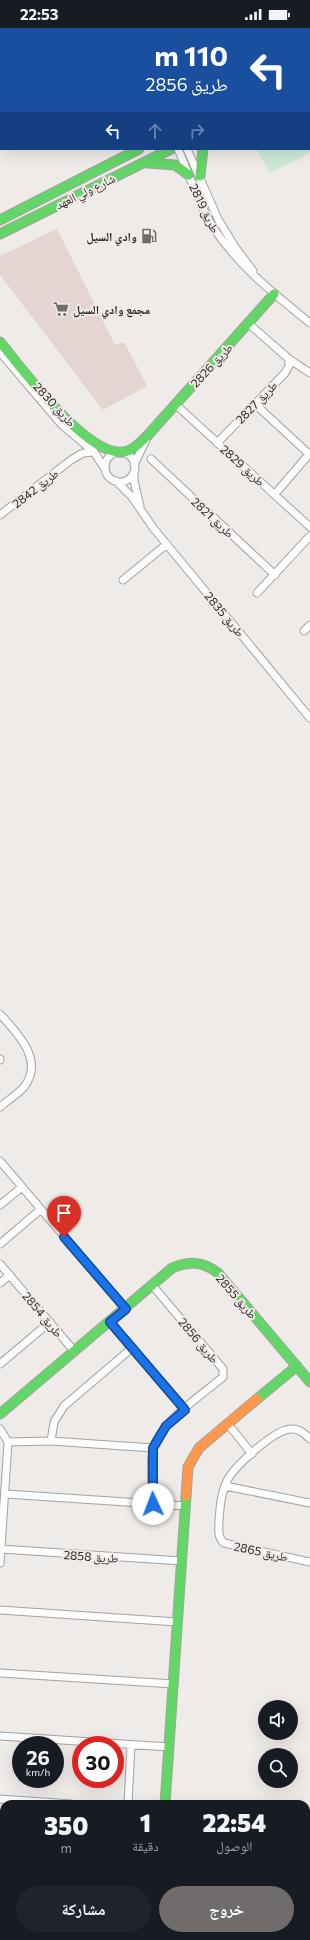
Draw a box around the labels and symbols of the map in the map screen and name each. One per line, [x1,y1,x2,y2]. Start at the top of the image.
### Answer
street label: شارع ولي العهد [53,171,119,215]
street label: طريق 2819 [186,181,223,236]
fuel station icon: وادي السيل [140,227,158,245]
place label: وادي السيل [86,229,137,247]
supermarket icon: مجمع وادي السيل [52,300,70,318]
place label: مجمع وادي السيل [73,302,150,320]
street label: طريق 2826 [187,340,236,391]
street label: طريق 2827 [232,378,281,427]
street label: طريق 2830 [30,379,79,430]
street label: طريق 2829 [217,442,268,489]
street label: طريق 2842 [9,466,62,511]
street label: طريق 2821 [188,494,237,541]
street label: طريق 2835 [201,589,248,640]
pin [47,1196,81,1237]
street label: طريق 2855 [213,1271,260,1322]
street label: طريق 2854 [19,1288,66,1340]
street label: طريق 2856 [175,1314,222,1366]
position arrow [132,1483,174,1525]
street label: طريق 2865 [232,1538,289,1565]
street label: طريق 2858 [63,1547,119,1566]
speed limit sign: 30 [72,1736,124,1788]

